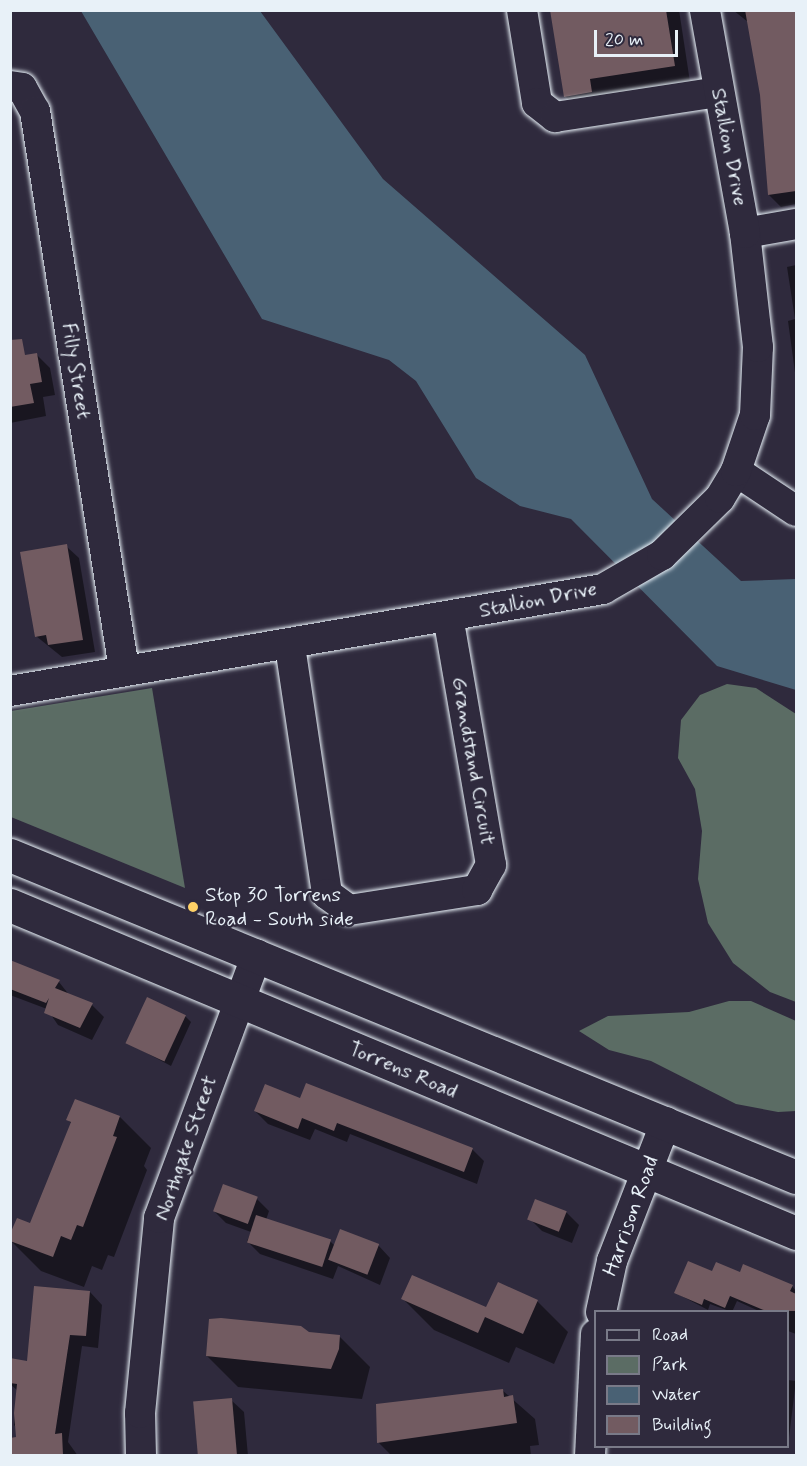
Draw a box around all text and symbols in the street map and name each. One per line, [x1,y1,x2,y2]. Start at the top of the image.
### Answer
scale bar [597,18,681,56]
text: 20 m [605,28,643,52]
street label: Stallion Drive [705,87,753,207]
street label: Filly Street [56,319,96,423]
street label: Stallion Drive [478,576,598,624]
street label: Grandstand Circuit [446,674,500,848]
place label: Stop 30 Torrens Road - South side [205,882,354,932]
marker: Stop 30 Torrens Road - South side [186,900,200,914]
street label: Torrens Road [345,1036,461,1104]
street label: Northgate Street [150,1073,222,1223]
street label: Harrison Road [598,1153,664,1279]
legend [594,1310,789,1448]
text: Road [652,1323,688,1347]
text: Park [652,1353,688,1377]
text: Water [652,1383,700,1407]
text: Building [652,1413,712,1437]

